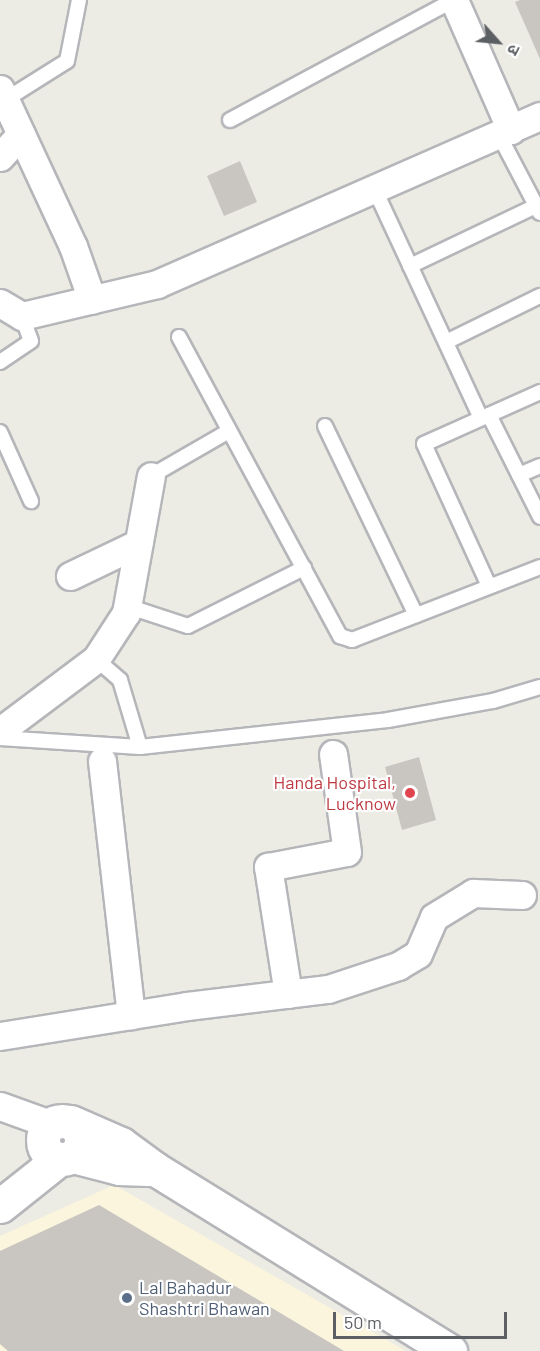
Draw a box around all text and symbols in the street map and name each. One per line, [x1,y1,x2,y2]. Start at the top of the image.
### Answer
north arrow [468,12,528,72]
text: उ [504,42,525,59]
place label: Handa Hospital, Lucknow [273,772,396,814]
marker: Handa Hospital, Lucknow [401,784,419,802]
place label: Lal Bahadur Shashtri Bhawan [139,1277,270,1320]
marker: Lal Bahadur Shashtri Bhawan [120,1291,134,1305]
scale bar [336,1300,510,1338]
text: 50 m [344,1311,382,1333]

